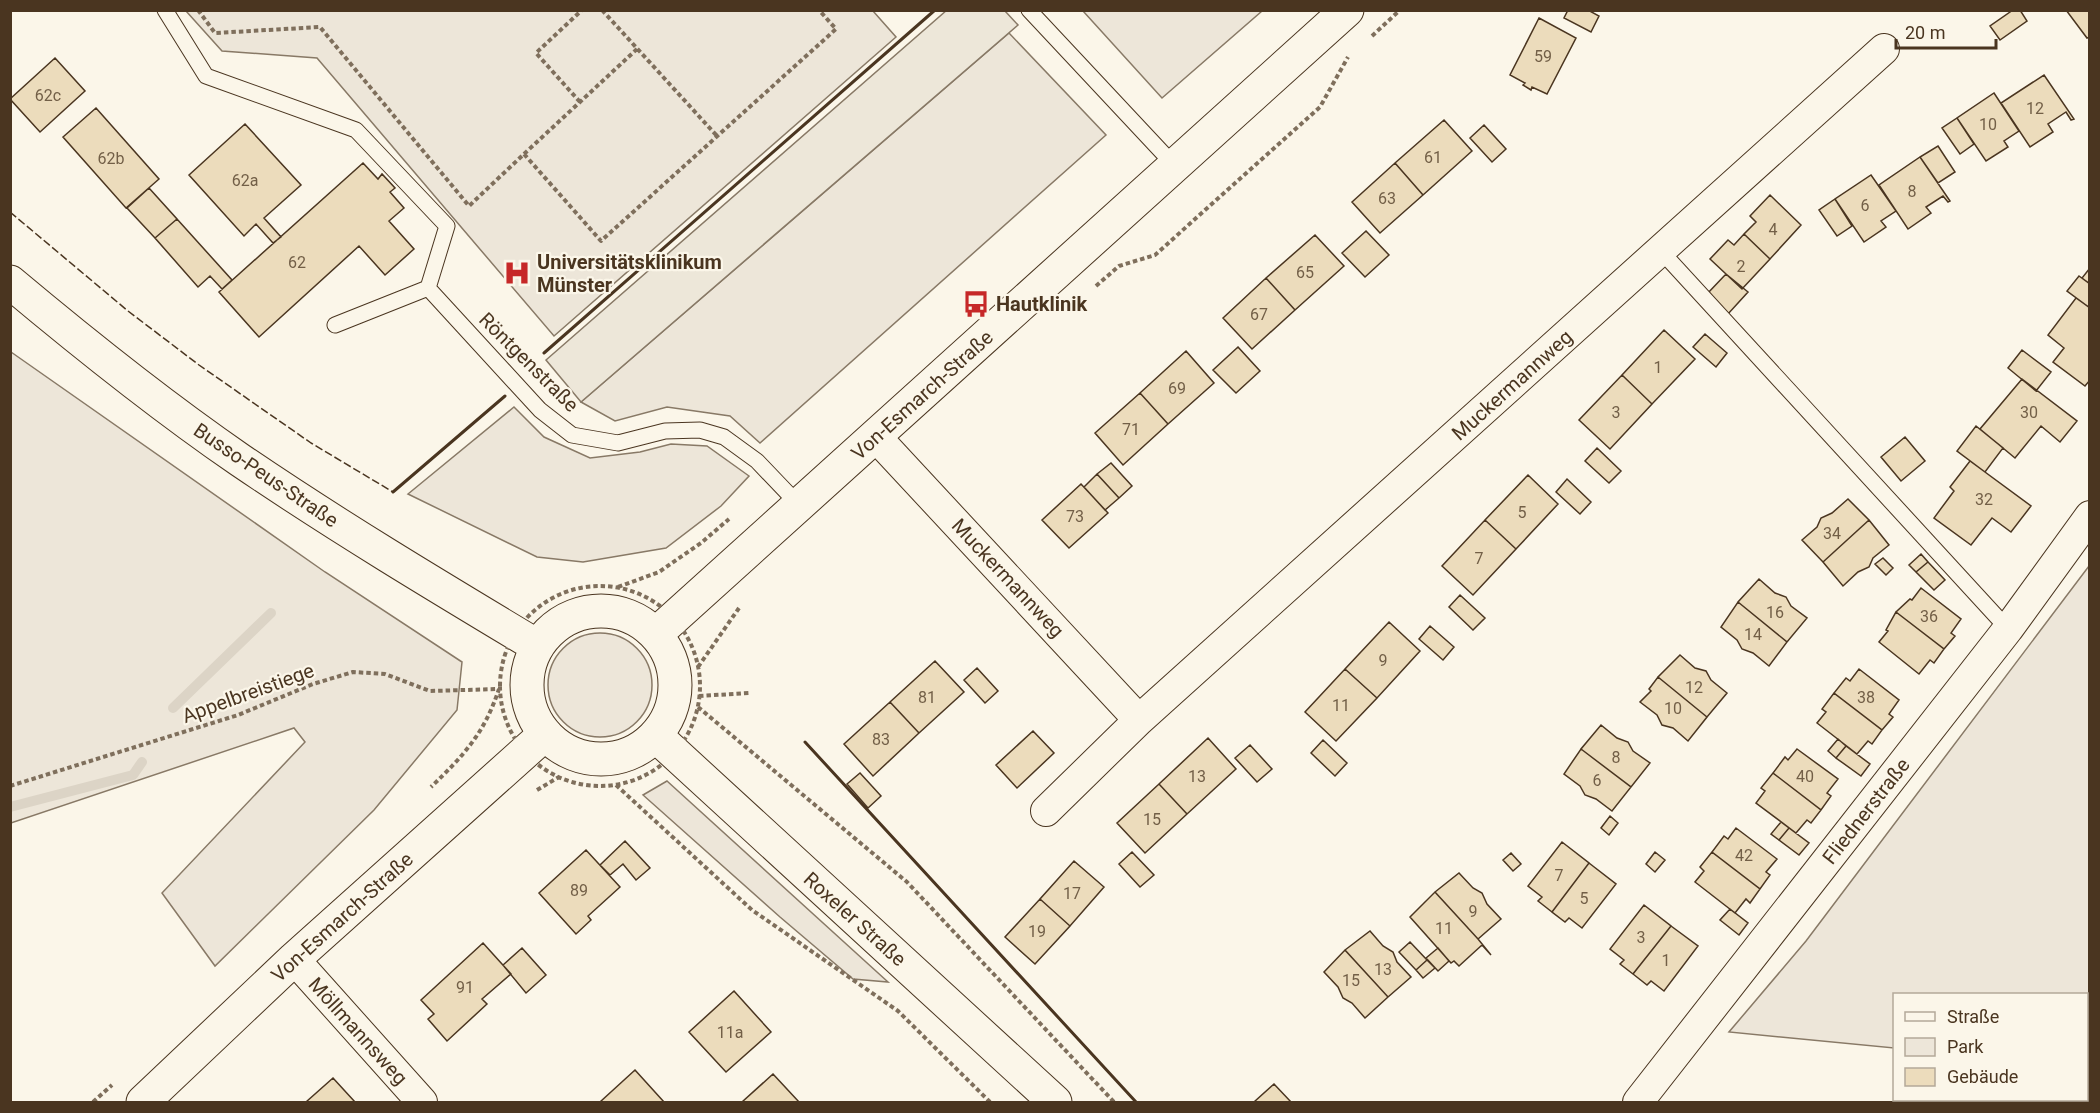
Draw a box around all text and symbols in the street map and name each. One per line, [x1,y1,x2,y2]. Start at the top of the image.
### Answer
scale bar [1896,12,1996,50]
text: 20 m [1905,22,1945,43]
house number: 59 [1534,47,1552,66]
house number: 62c [35,86,61,105]
house number: 12 [2026,99,2044,118]
house number: 10 [1979,115,1997,134]
house number: 61 [1424,148,1442,167]
house number: 62b [98,149,125,168]
house number: 62a [232,171,258,190]
house number: 8 [1908,182,1917,201]
house number: 63 [1378,189,1396,208]
house number: 6 [1861,196,1870,215]
house number: 4 [1769,220,1778,239]
place label: Universitätsklinikum Münster [537,250,722,297]
house number: 62 [288,253,306,272]
house number: 2 [1737,257,1746,276]
hospital icon: Universitätsklinikum Münster [502,258,532,288]
house number: 65 [1296,263,1314,282]
bus stop icon: Hautklinik [961,289,991,319]
place label: Hautklinik [996,292,1088,316]
house number: 67 [1250,305,1268,324]
street label: Röntgenstraße [474,307,584,417]
street label: Von-Esmarch-Straße [846,325,998,465]
street label: Muckermannweg [1447,325,1577,445]
house number: 1 [1654,358,1663,377]
house number: 69 [1168,379,1186,398]
house number: 3 [1612,403,1621,422]
house number: 30 [2020,403,2038,422]
street label: Busso-Peus-Straße [189,418,343,532]
house number: 71 [1122,420,1140,439]
house number: 32 [1975,490,1993,509]
house number: 5 [1518,503,1527,522]
house number: 73 [1066,507,1084,526]
street label: Muckermannweg [947,514,1069,642]
house number: 34 [1823,524,1841,543]
house number: 7 [1475,549,1484,568]
house number: 16 [1766,603,1784,622]
house number: 36 [1920,607,1938,626]
house number: 14 [1744,625,1762,644]
house number: 9 [1379,651,1388,670]
street label: Appelbreistiege [179,658,317,728]
house number: 12 [1685,678,1703,697]
house number: 81 [918,688,936,707]
house number: 38 [1857,688,1875,707]
house number: 11 [1332,696,1350,715]
house number: 10 [1664,699,1682,718]
house number: 83 [872,730,890,749]
house number: 8 [1612,748,1621,767]
street label: Fliednerstraße [1817,753,1915,869]
house number: 13 [1188,767,1206,786]
house number: 40 [1796,767,1814,786]
house number: 6 [1593,771,1602,790]
house number: 15 [1143,810,1161,829]
house number: 42 [1735,846,1753,865]
street label: Von-Esmarch-Straße [266,847,418,987]
house number: 7 [1555,866,1564,885]
street label: Roxeler Straße [799,867,911,971]
house number: 89 [570,881,588,900]
house number: 17 [1063,884,1081,903]
house number: 5 [1580,889,1589,908]
house number: 9 [1469,902,1478,921]
house number: 11 [1435,919,1453,938]
house number: 19 [1028,922,1046,941]
house number: 3 [1637,928,1646,947]
house number: 1 [1662,951,1671,970]
house number: 13 [1374,960,1392,979]
house number: 15 [1342,971,1360,990]
street label: Möllmannsweg [303,972,413,1090]
house number: 91 [456,978,474,997]
legend [1893,993,2088,1101]
text: Straße [1947,1006,1999,1027]
house number: 11a [717,1023,743,1042]
text: Park [1947,1036,1984,1057]
text: Gebäude [1947,1066,2018,1087]

